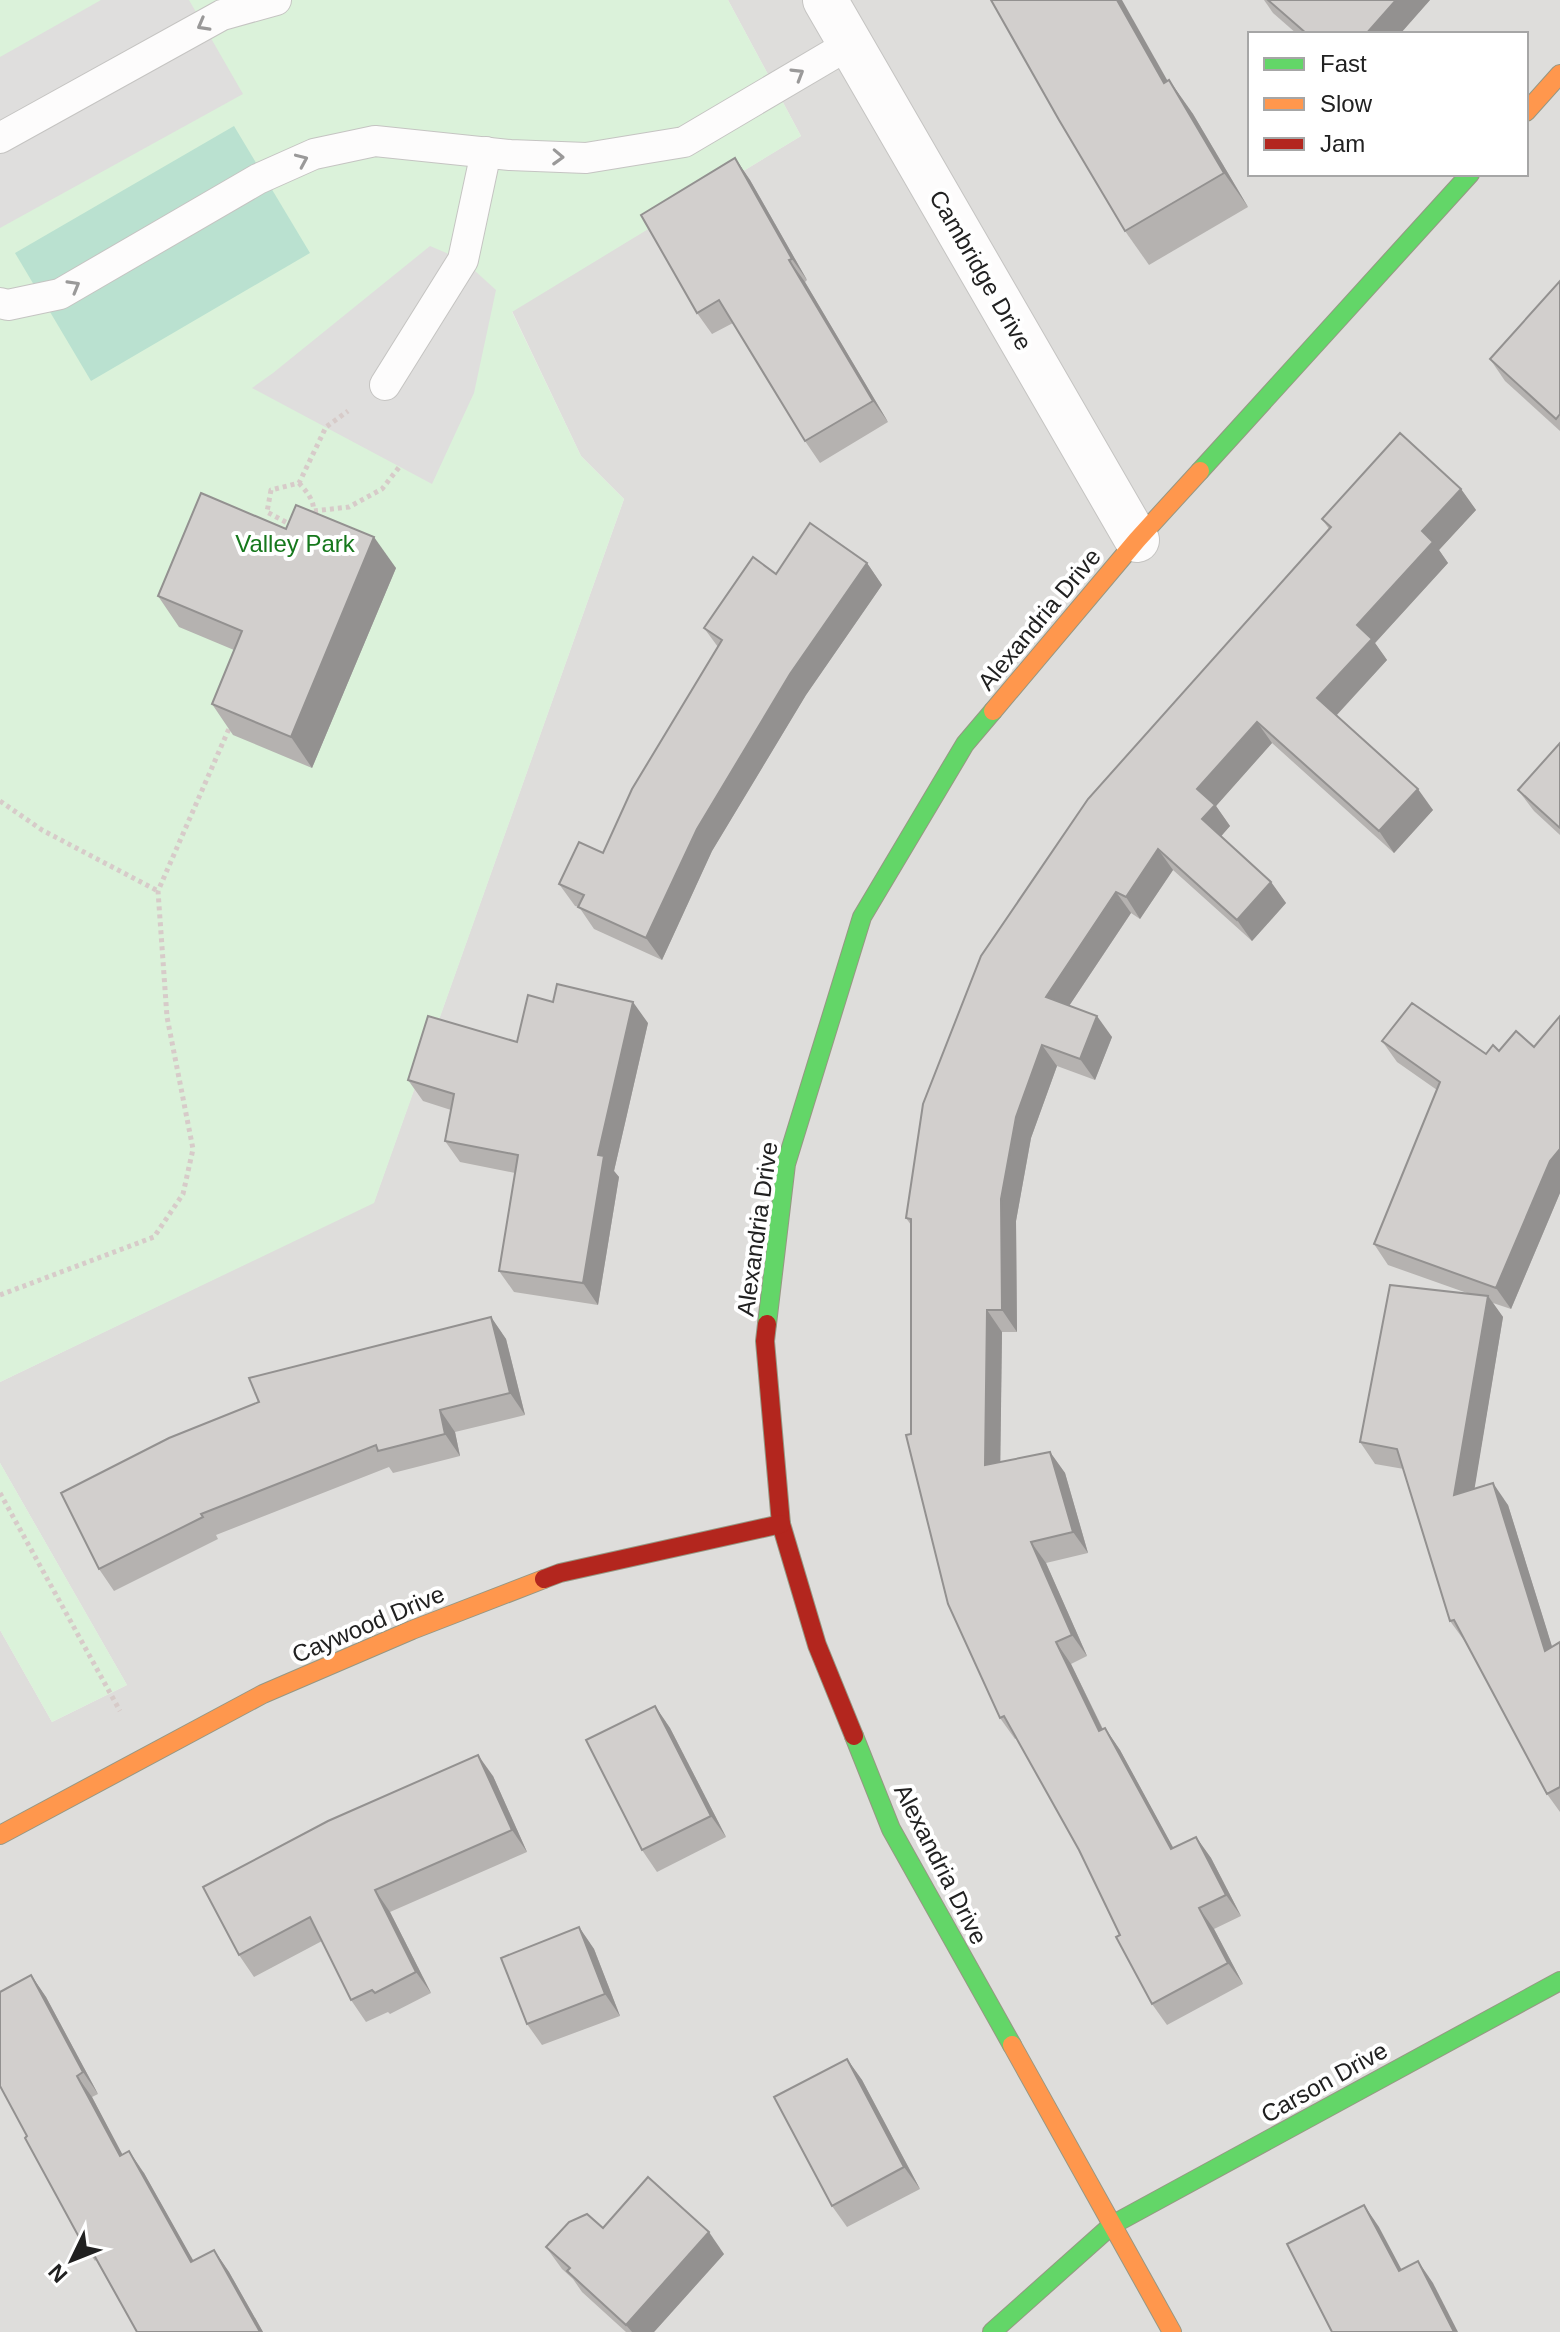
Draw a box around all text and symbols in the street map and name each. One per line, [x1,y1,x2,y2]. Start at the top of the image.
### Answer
one-way arrow [197,16,211,31]
legend [1248,32,1528,176]
text: Fast [1320,50,1367,77]
one-way arrow [789,68,804,84]
text: Slow [1320,90,1373,117]
text: Jam [1320,130,1365,157]
one-way arrow [552,149,565,166]
one-way arrow [293,154,308,170]
street label: Cambridge Drive [924,185,1038,355]
one-way arrow [66,280,80,296]
park label: Valley Park [235,530,356,557]
street label: Alexandria Drive [972,543,1106,695]
street label: Alexandria Drive [731,1140,783,1318]
street label: Caywood Drive [288,1580,448,1668]
street label: Alexandria Drive [889,1779,993,1949]
street label: Carson Drive [1256,2036,1392,2128]
north arrow [32,2220,112,2300]
text: N [43,2259,72,2288]

